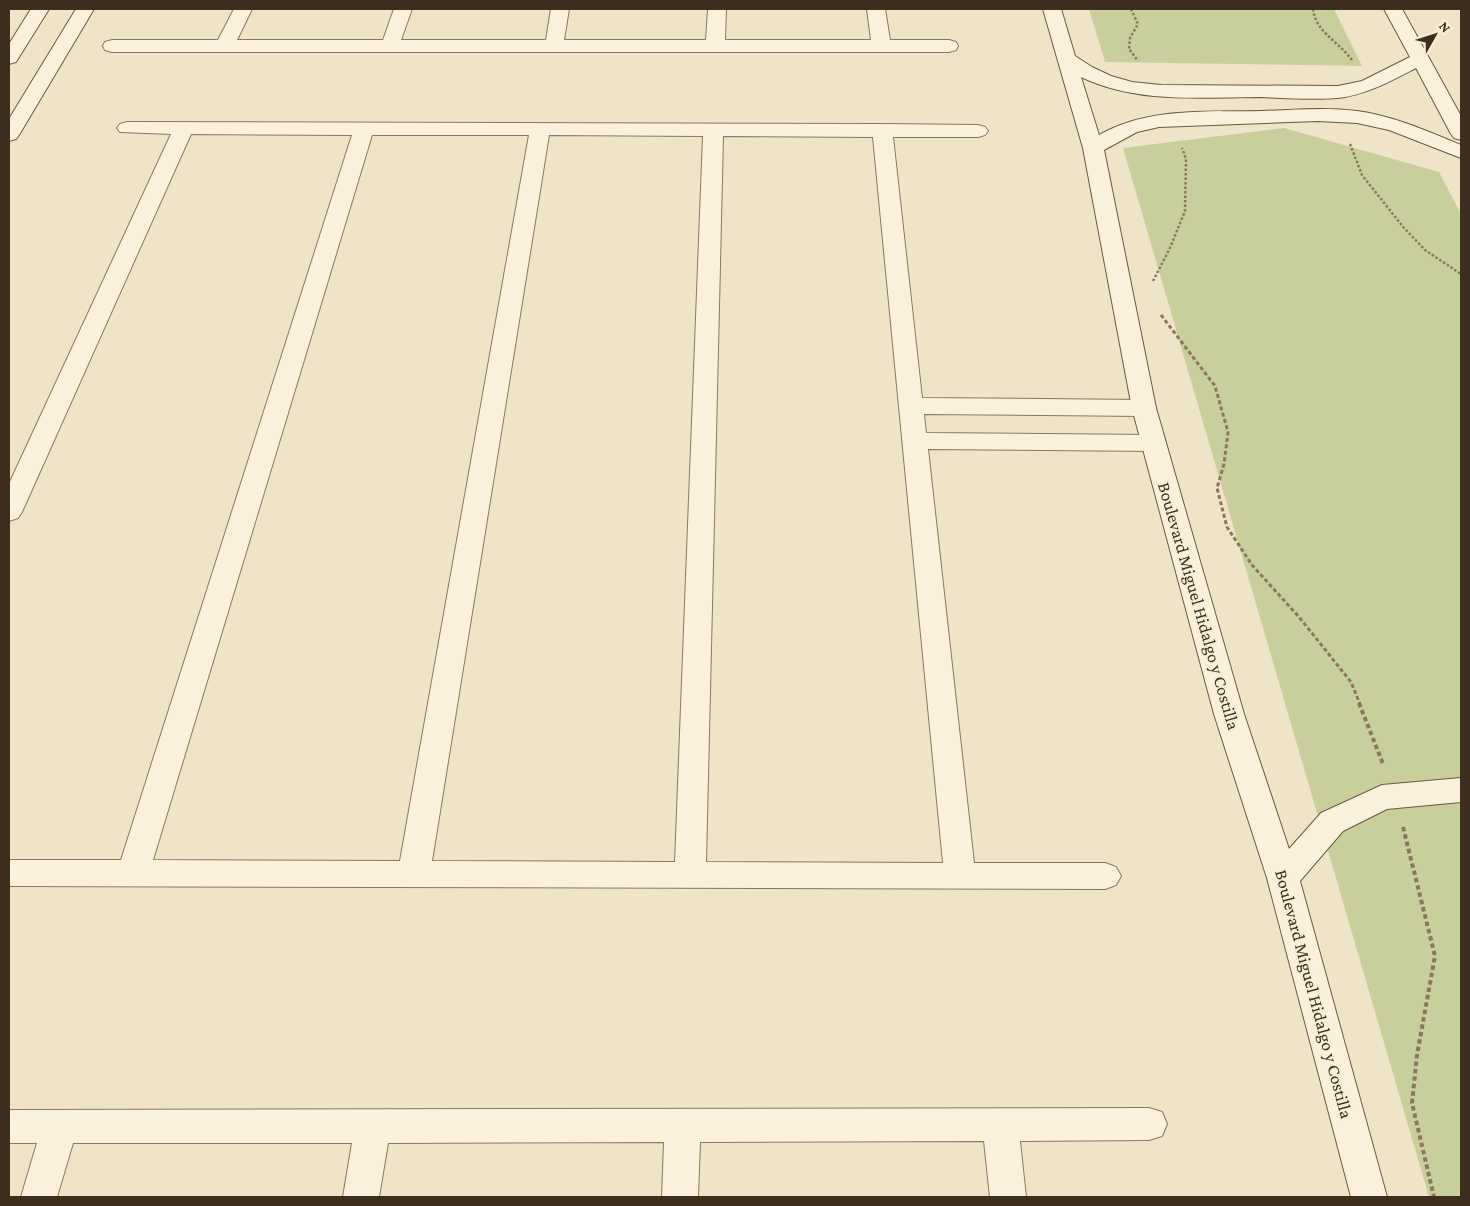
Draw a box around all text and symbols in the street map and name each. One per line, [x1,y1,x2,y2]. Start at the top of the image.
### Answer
north arrow [1410,10,1460,60]
text: N [1436,18,1455,36]
street label: Boulevard Miguel Hidalgo y Costilla [1154,480,1244,732]
street label: Boulevard Miguel Hidalgo y Costilla [1271,867,1357,1121]

